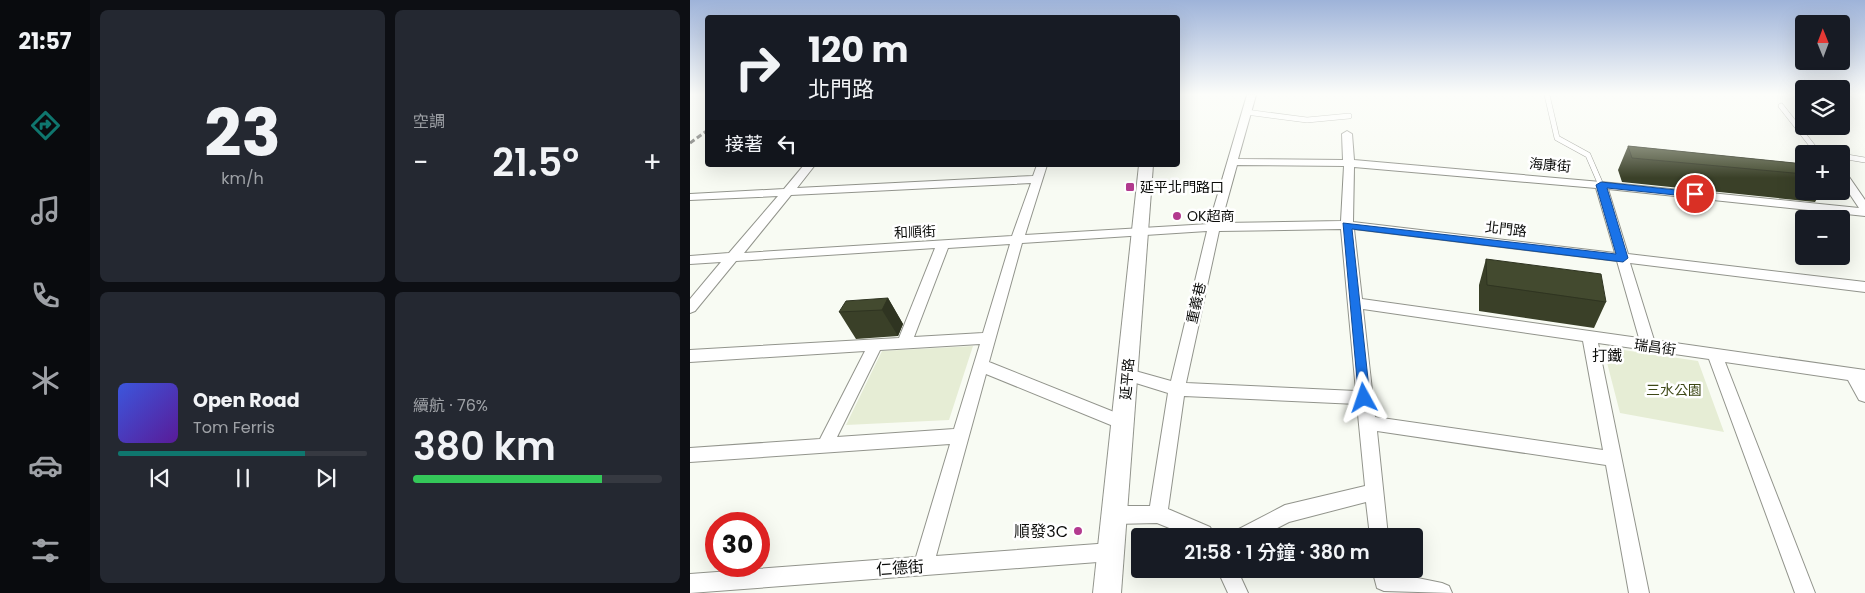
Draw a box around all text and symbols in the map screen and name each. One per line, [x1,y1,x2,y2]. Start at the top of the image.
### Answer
north arrow [1795,15,1850,70]
map controls [1795,15,1850,265]
text: 120 m [808,25,908,74]
text: 21:57 [18,26,72,57]
icon: right [725,35,790,100]
text: 北門路 [808,74,874,105]
button: layers [1795,80,1850,135]
text: 23 [204,88,281,179]
icon: directions [28,108,63,143]
text: 空調 [413,110,445,133]
icon: left [773,130,801,158]
text: 接著 [725,131,763,158]
text: 21.5° [492,136,579,189]
text: − [413,143,428,182]
text: + [643,143,662,182]
button: + [1795,145,1850,200]
street label: 海康街 [1528,153,1572,177]
text: km/h [221,167,264,190]
pin [1674,173,1716,215]
place label: 延平北門路口 [1140,177,1224,197]
icon: arrive [1681,180,1709,208]
marker: 延平北門路口 [1124,181,1136,193]
icon: music [28,193,63,228]
place label: OK超商 [1187,206,1234,226]
marker: OK超商 [1171,210,1183,222]
button: − [1795,210,1850,265]
street label: 北門路 [1484,217,1528,241]
street label: 和順街 [894,221,936,243]
icon: phone [28,278,63,313]
street label: 重義巷 [1182,280,1210,326]
street label: 瑞昌街 [1633,334,1677,360]
district label: 打鐵 [1592,345,1622,366]
street label: 延平路 [1115,357,1139,401]
icon: climate [28,363,63,398]
position arrow [1337,371,1389,423]
park label: 三水公園 [1646,380,1702,400]
text: Open Road [193,387,300,414]
text: 續航 · 76% [413,394,488,417]
text: Tom Ferris [193,416,275,439]
text: 380 km [413,420,556,473]
icon: car [28,448,63,483]
icon: previous [146,464,174,492]
icon: pause [229,464,257,492]
icon: next [312,464,340,492]
speed limit sign: 30 [705,512,770,577]
place label: 順發3C [1014,520,1068,543]
marker: 順發3C [1072,525,1084,537]
icon: filters [28,533,63,568]
text: 21:58 · 1 分鐘 · 380 m [1184,539,1370,566]
street label: 仁德街 [875,555,925,581]

